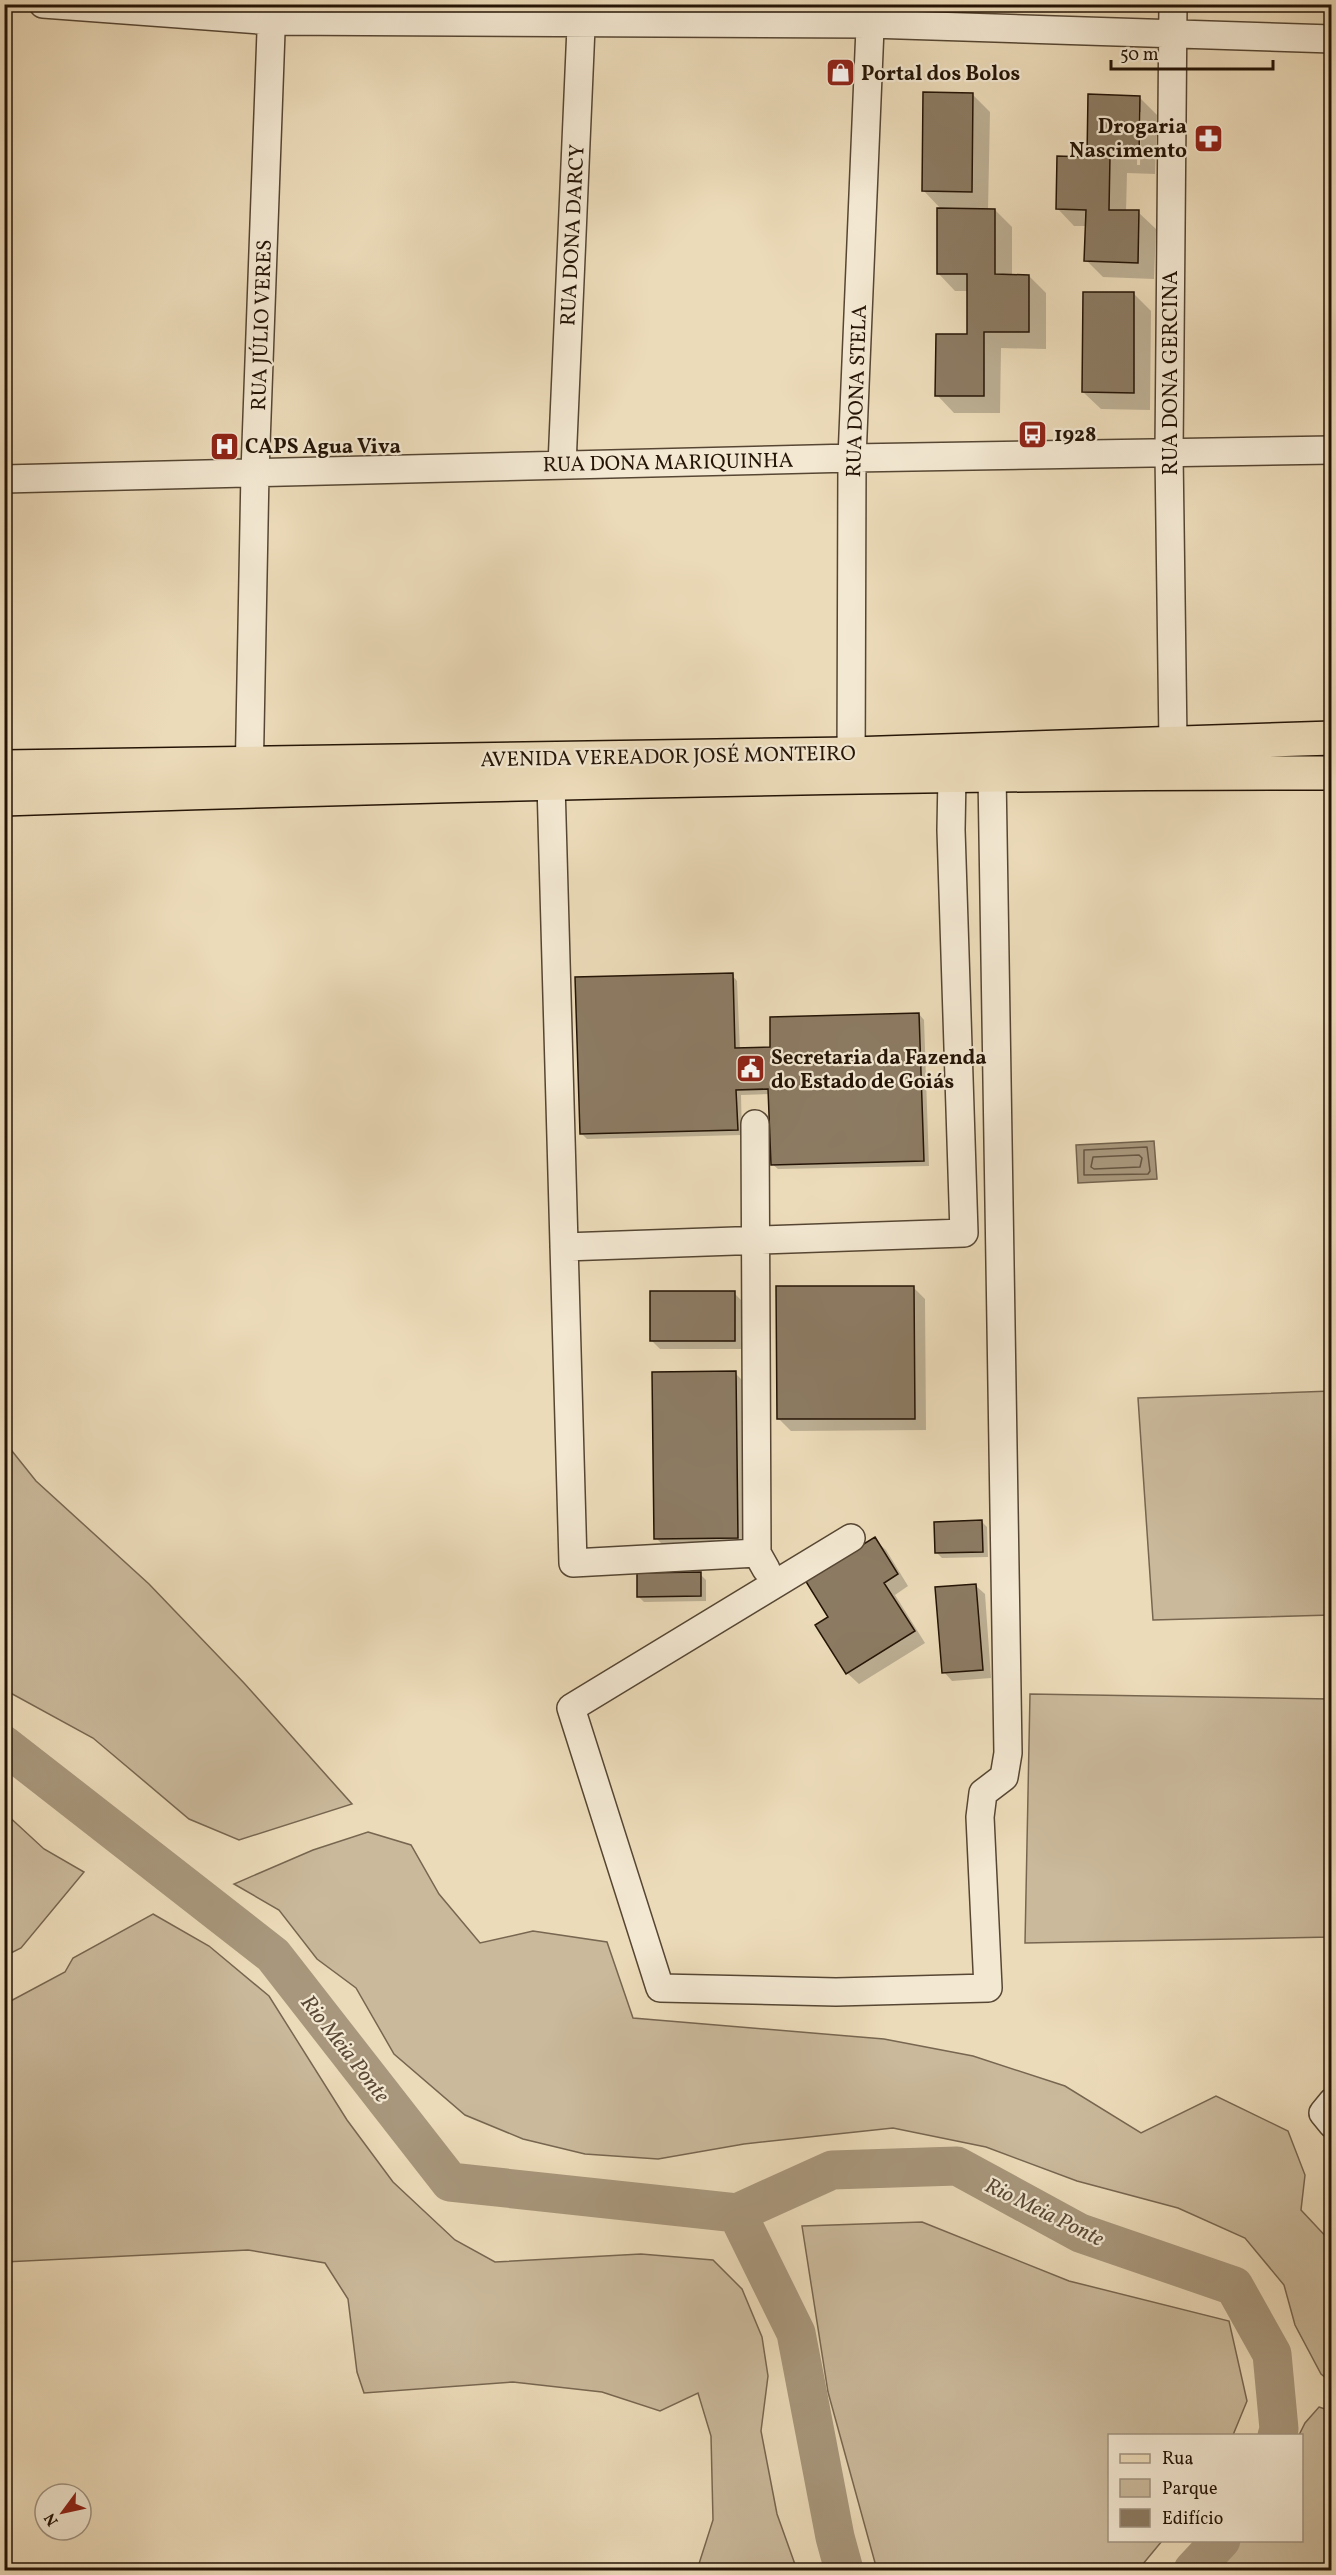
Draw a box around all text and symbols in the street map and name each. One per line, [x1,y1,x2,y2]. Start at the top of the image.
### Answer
scale bar [1111,33,1273,71]
text: 50 m [1120,43,1159,68]
shop icon: Portal dos Bolos [824,57,856,89]
place label: Portal dos Bolos [861,60,1020,89]
place label: Drogaria Nascimento [1069,113,1187,166]
pharmacy icon: Drogaria Nascimento [1192,122,1224,154]
street label: RUA DONA DARCY [554,143,593,327]
street label: RUA JÚLIO VERES [245,239,280,411]
street label: RUA DONA GERCINA [1157,270,1186,475]
street label: RUA DONA STELA [840,304,875,478]
bus stop icon: 1928 [1017,418,1049,450]
place label: 1928 [1054,421,1096,450]
hospital icon: CAPS Agua Viva [208,430,240,462]
place label: CAPS Agua Viva [245,433,401,462]
street label: RUA DONA MARIQUINHA [542,447,794,480]
street label: AVENIDA VEREADOR JOSÉ MONTEIRO [480,740,856,775]
place label: Secretaria da Fazenda do Estado de Goiás [771,1044,987,1097]
public building icon: Secretaria da Fazenda do Estado de Goiás [734,1053,766,1085]
water label: Rio Meia Ponte [292,1989,396,2110]
water label: Rio Meia Ponte [979,2171,1109,2255]
legend [1108,2434,1303,2542]
text: Rua [1162,2447,1193,2472]
text: Parque [1162,2477,1217,2502]
north arrow [33,2482,93,2542]
text: Edifício [1162,2507,1223,2532]
text: N [40,2508,64,2530]

